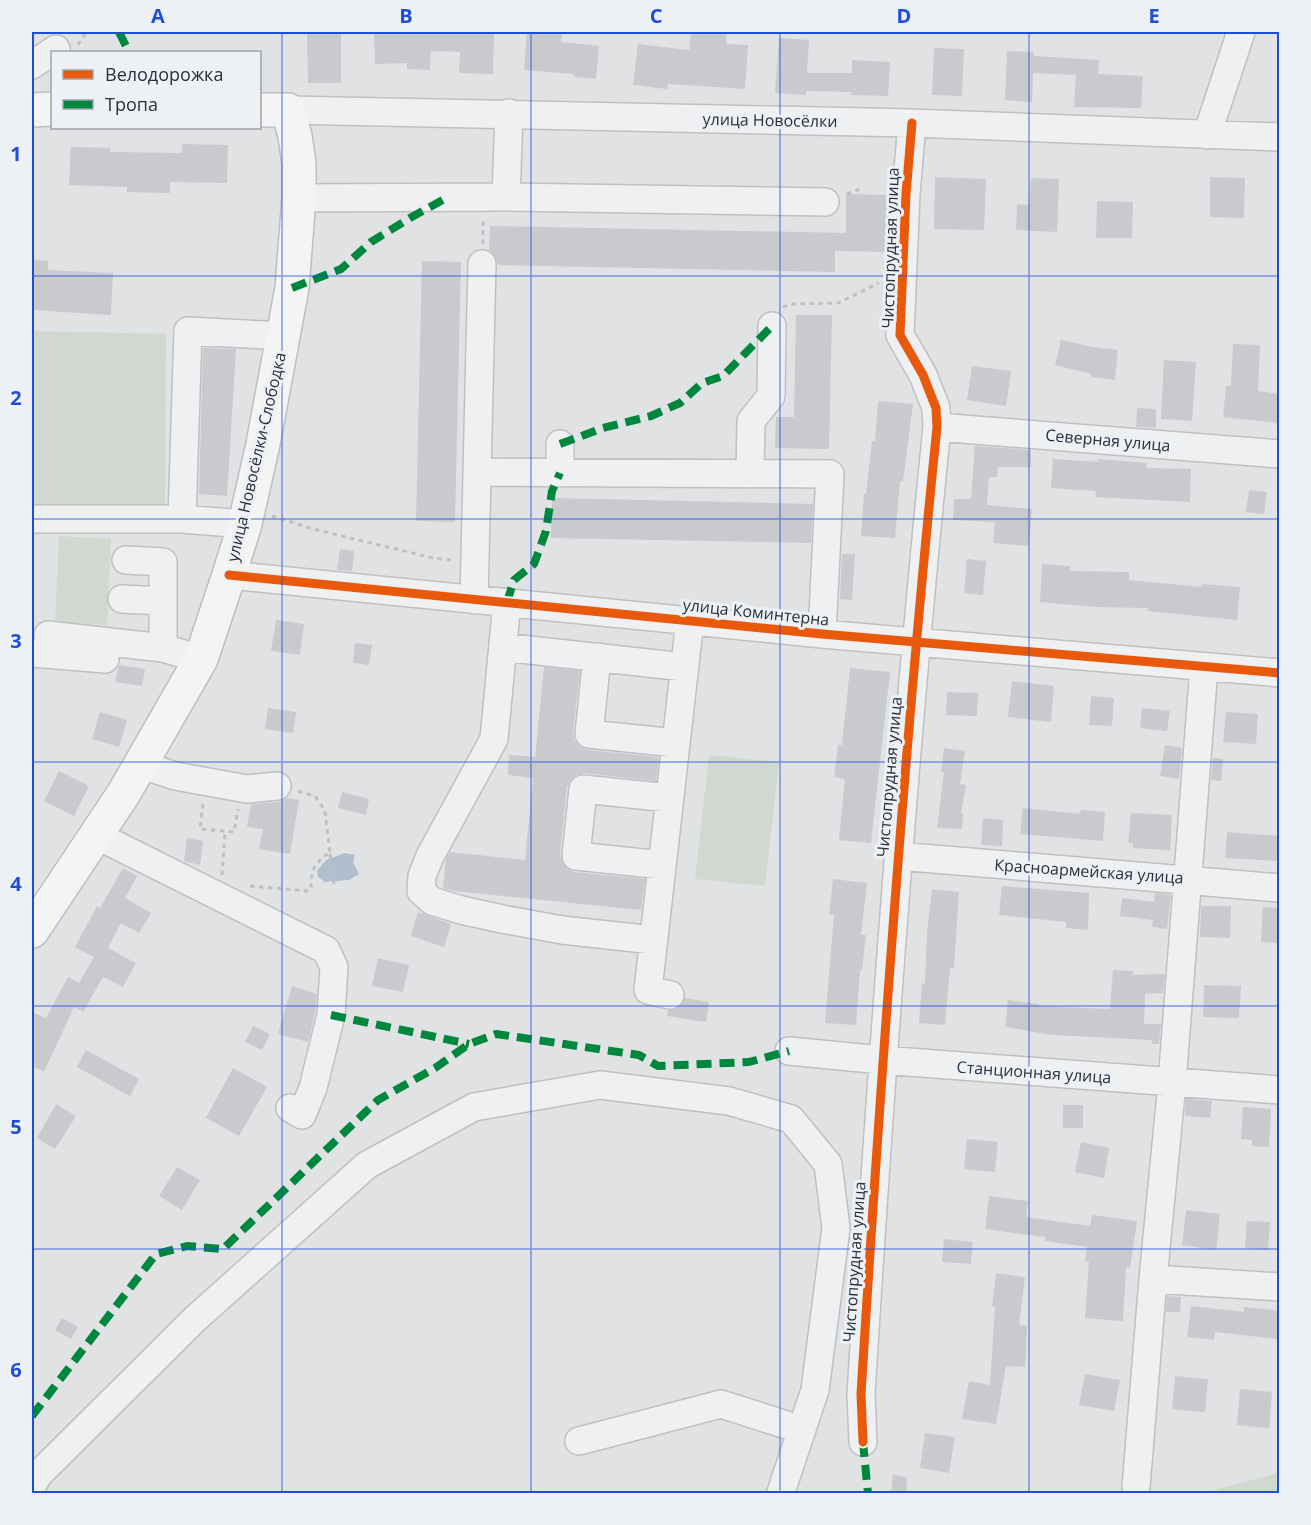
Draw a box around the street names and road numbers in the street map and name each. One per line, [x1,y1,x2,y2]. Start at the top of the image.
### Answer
street label: улица Новосёлки [702,108,838,132]
street label: Чистопрудная улица [876,167,904,329]
street label: улица Новосёлки-Слободка [221,350,291,564]
street label: Северная улица [1045,424,1171,456]
street label: улица Коминтерна [682,593,830,631]
street label: Чистопрудная улица [871,696,907,858]
street label: Красноармейская улица [994,853,1184,889]
street label: Станционная улица [956,1056,1112,1088]
street label: Чистопрудная улица [837,1181,871,1343]

